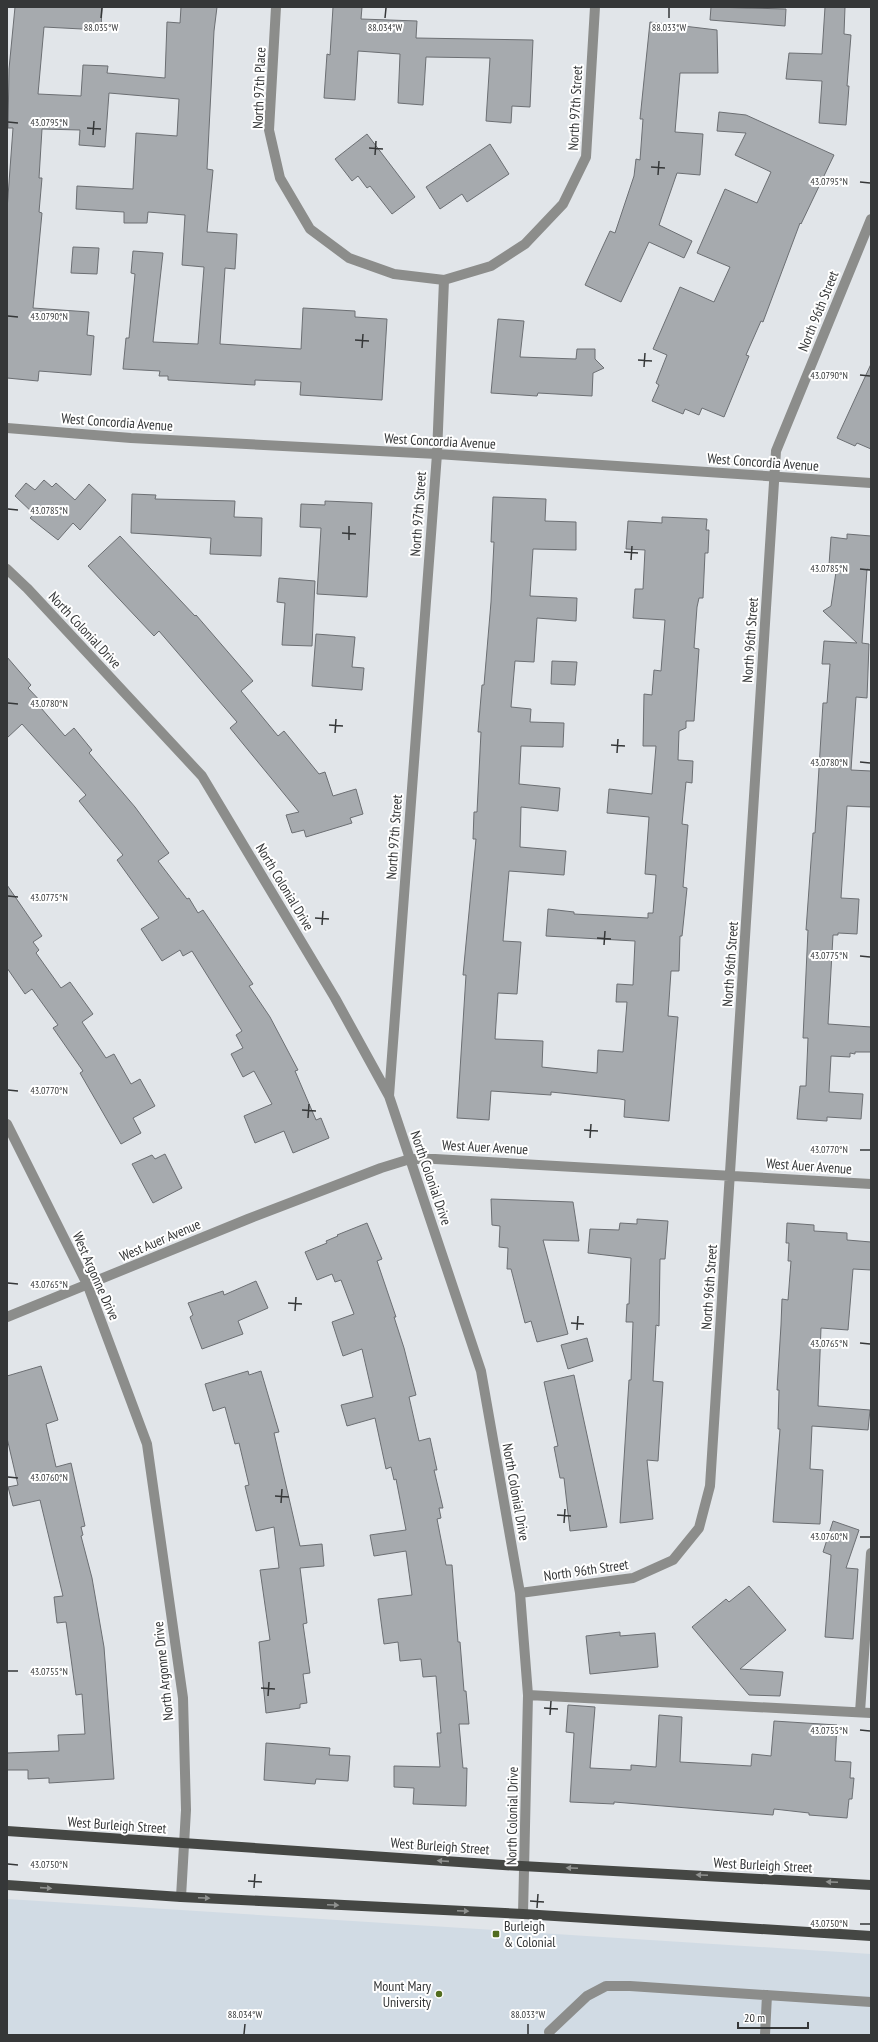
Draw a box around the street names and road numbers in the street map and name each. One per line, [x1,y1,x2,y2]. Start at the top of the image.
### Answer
street label: North 97th Place [249,47,269,129]
street label: North 97th Street [564,65,586,151]
street label: North 96th Street [794,268,842,354]
street label: West Concordia Avenue [61,409,174,435]
street label: West Concordia Avenue [384,429,496,453]
street label: West Concordia Avenue [707,449,820,475]
street label: North 97th Street [406,471,430,557]
street label: North Colonial Drive [45,588,125,672]
street label: North 96th Street [738,597,762,683]
street label: North 97th Street [382,794,406,880]
street label: North Colonial Drive [252,840,318,934]
street label: North 96th Street [718,921,742,1007]
street label: North Colonial Drive [406,1128,456,1228]
street label: West Auer Avenue [442,1136,529,1158]
street label: West Auer Avenue [765,1154,853,1178]
street label: West Auer Avenue [117,1215,203,1265]
street label: West Argonne Drive [68,1229,124,1323]
street label: North 96th Street [697,1244,721,1330]
street label: North Colonial Drive [499,1442,533,1542]
street label: North 96th Street [543,1555,630,1585]
street label: North Argonne Drive [149,1620,177,1721]
street label: North Colonial Drive [502,1766,522,1865]
street label: West Burleigh Street [67,1813,167,1837]
street label: West Burleigh Street [390,1834,490,1858]
street label: West Burleigh Street [713,1853,813,1877]

